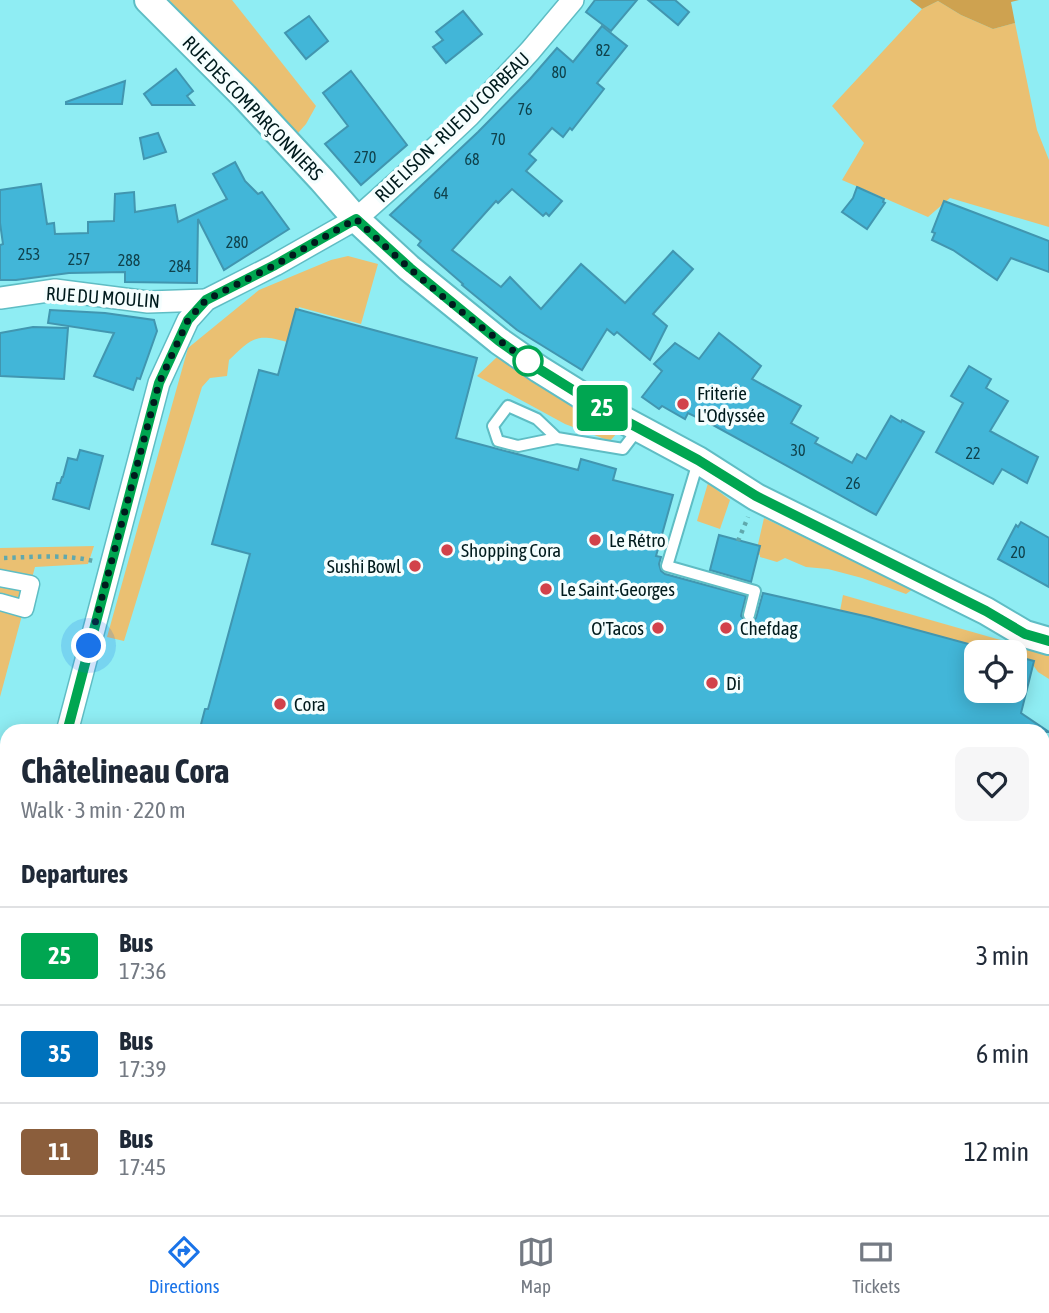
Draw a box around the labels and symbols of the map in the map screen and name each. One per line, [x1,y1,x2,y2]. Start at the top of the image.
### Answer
street label: RUE DES COMPARÇONNIERS [178,31,328,185]
house number: 82 [595,41,611,59]
street label: RUE LISON - RUE DU CORBEAU [370,48,534,206]
house number: 80 [551,63,567,81]
house number: 76 [517,100,533,118]
house number: 70 [490,130,506,148]
house number: 270 [354,148,376,166]
house number: 68 [464,150,480,168]
house number: 64 [433,184,449,202]
house number: 280 [226,233,248,251]
house number: 253 [18,245,40,263]
house number: 257 [68,250,90,268]
house number: 288 [118,251,140,269]
house number: 284 [169,257,191,275]
street label: RUE DU MOULIN [45,282,161,312]
unlabelled marker [513,346,543,376]
place label: Friterie L'Odyssée [697,382,765,426]
line badge: 25 [570,385,634,431]
marker: Friterie L'Odyssée [675,396,691,412]
house number: 30 [790,441,806,459]
house number: 22 [965,444,981,462]
house number: 26 [845,474,861,492]
place label: Le Rétro [609,529,666,551]
marker: Le Rétro [587,532,603,548]
place label: Shopping Cora [461,539,561,561]
marker: Shopping Cora [439,542,455,558]
house number: 20 [1010,543,1026,561]
place label: Sushi Bowl [327,555,401,577]
marker: Sushi Bowl [407,558,423,574]
place label: Le Saint-Georges [560,578,675,600]
marker: Le Saint-Georges [538,581,554,597]
place label: O'Tacos [591,617,644,639]
place label: Chefdag [740,617,798,639]
marker: O'Tacos [650,620,666,636]
marker: Chefdag [718,620,734,636]
your location [71,628,106,663]
place label: Di [726,672,741,694]
marker: Di [704,675,720,691]
place label: Cora [294,693,326,715]
marker: Cora [272,696,288,712]

